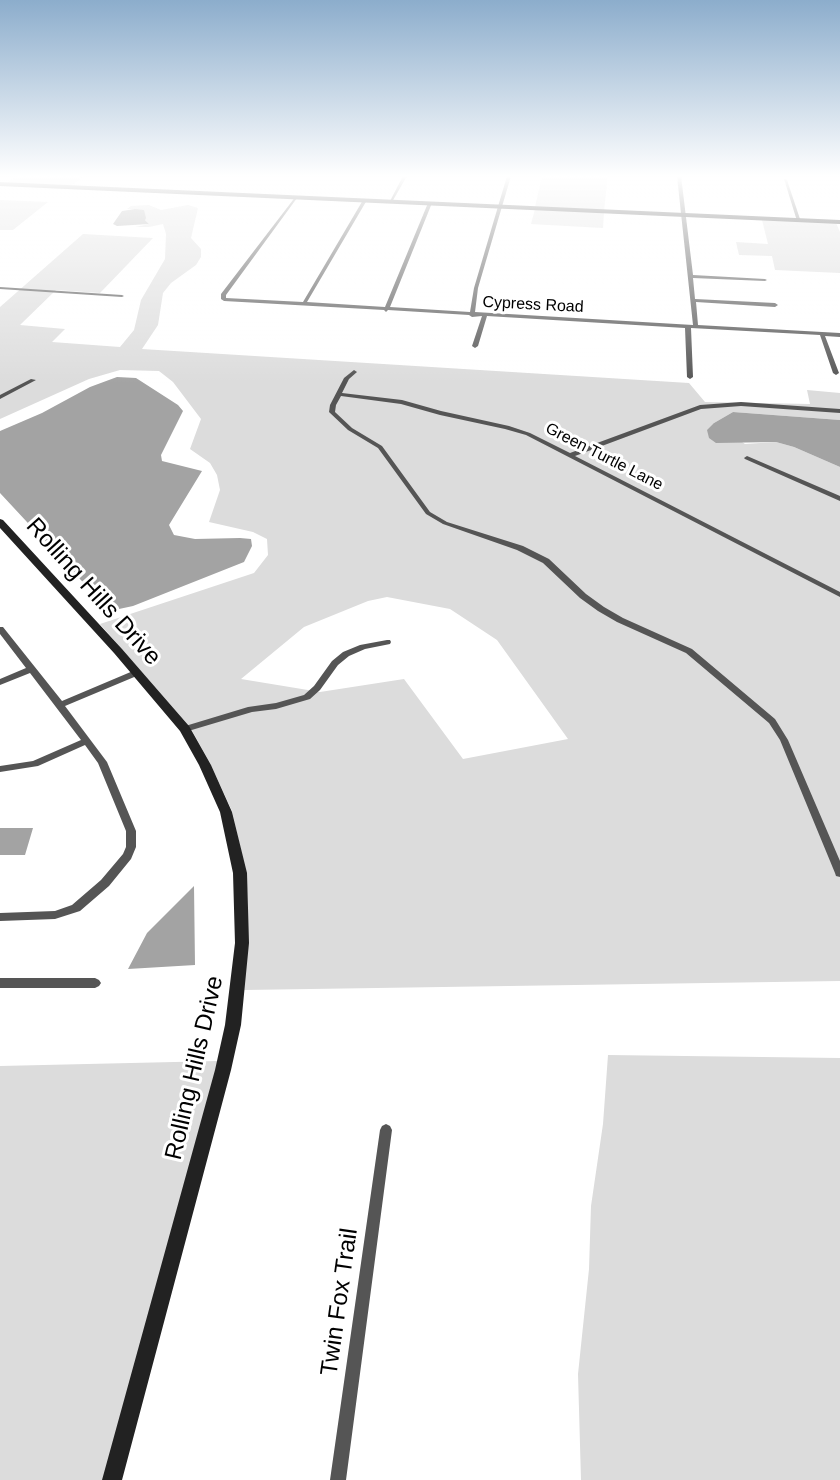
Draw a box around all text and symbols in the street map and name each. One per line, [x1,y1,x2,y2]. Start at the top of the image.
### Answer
street label: Cypress Road [482,293,584,317]
street label: Green Turtle Lane [542,419,666,495]
street label: Rolling Hills Drive [19,512,167,672]
street label: Rolling Hills Drive [160,973,230,1163]
street label: Twin Fox Trail [315,1226,365,1378]

